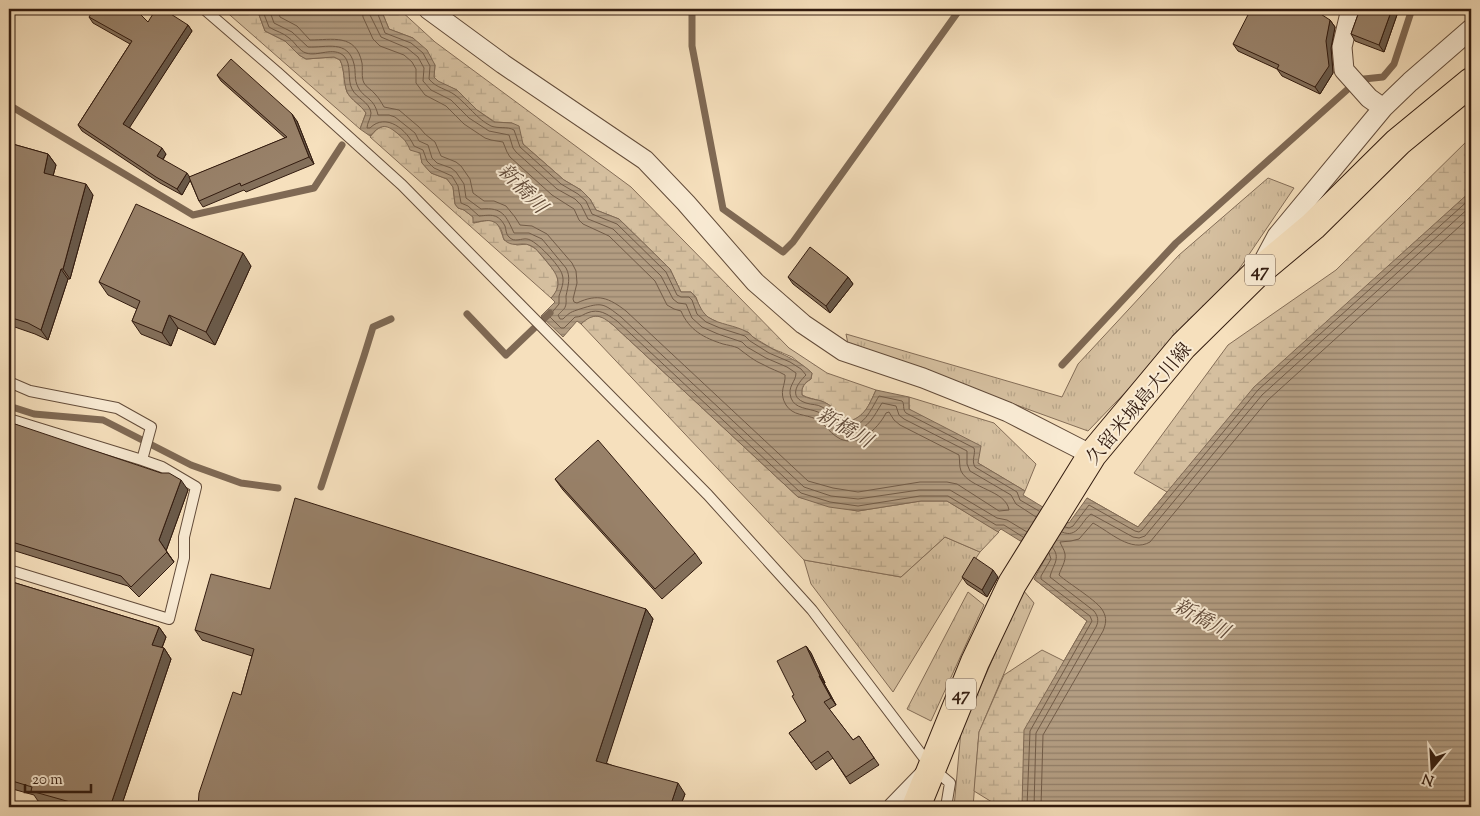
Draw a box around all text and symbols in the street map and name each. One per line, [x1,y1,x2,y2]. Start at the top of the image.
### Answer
water label: 新橋川 [490,158,554,223]
road number: 47 [1245,254,1275,286]
street label: 久留米城島大川線 [1081,338,1199,472]
water label: 新橋川 [811,402,879,458]
water label: 新橋川 [1168,593,1236,648]
road number: 47 [946,679,976,710]
north arrow [1408,744,1458,794]
scale bar [25,761,91,793]
text: N [1420,767,1437,790]
text: 20 m [32,770,63,791]

